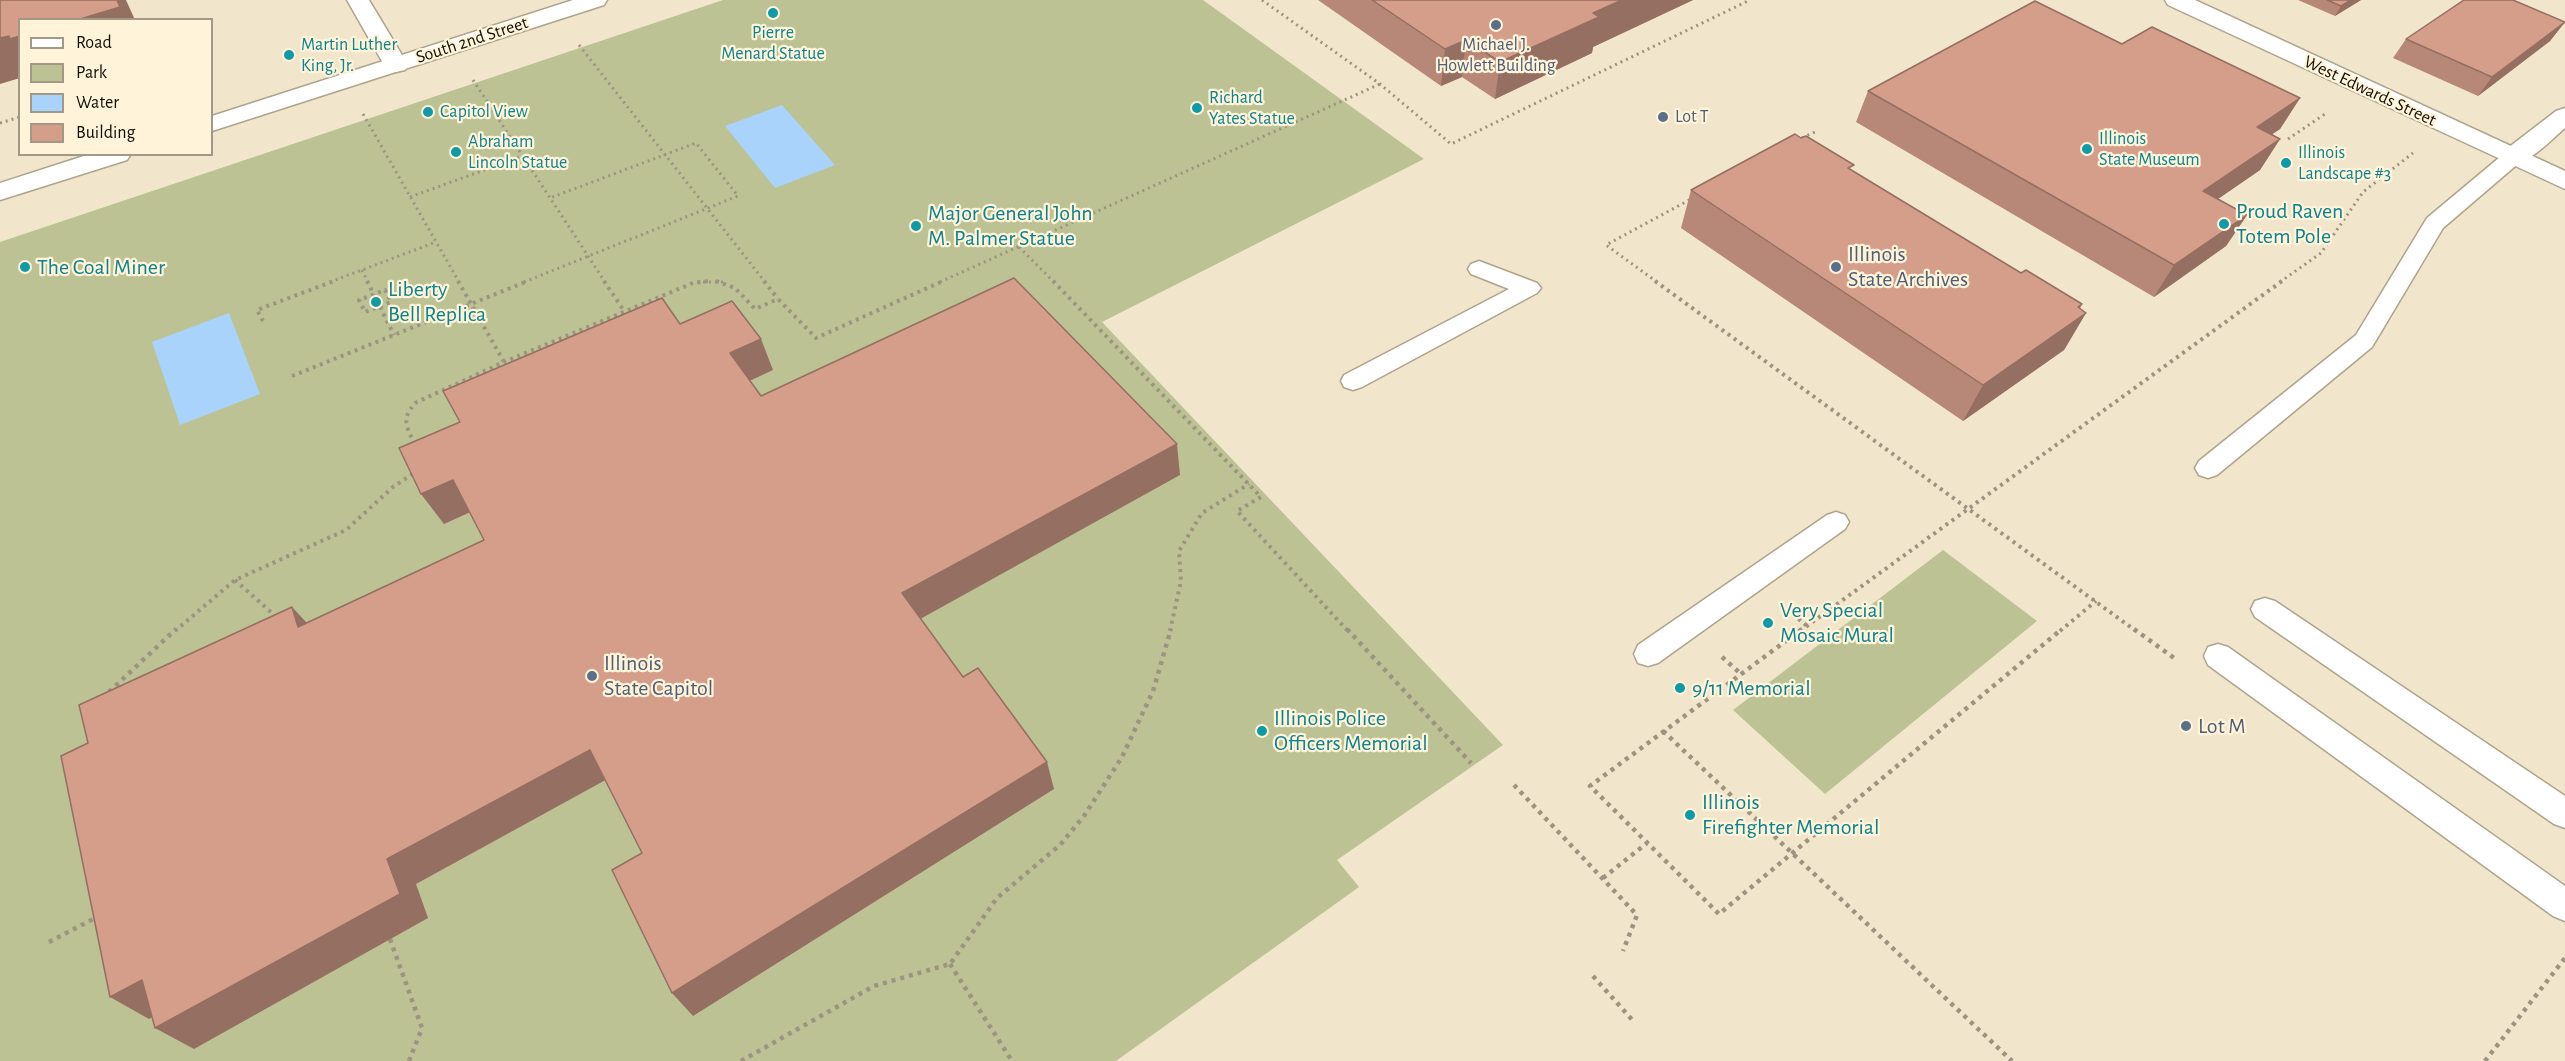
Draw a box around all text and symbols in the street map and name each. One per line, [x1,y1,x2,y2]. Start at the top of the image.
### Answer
marker: Pierre Menard Statue [766,6,780,20]
street label: South 2nd Street [413,12,531,68]
legend [18,18,213,156]
marker: Michael J. Howlett Building [1489,18,1503,32]
place label: Pierre Menard Statue [721,22,825,64]
text: Road [76,34,112,52]
place label: Martin Luther King, Jr. [301,34,397,76]
place label: Michael J. Howlett Building [1436,34,1556,76]
marker: Martin Luther King, Jr. [282,48,296,62]
street label: West Edwards Street [2300,51,2440,131]
text: Park [76,64,107,82]
place label: Richard Yates Statue [1209,87,1295,130]
text: Water [76,94,119,112]
place label: Capitol View [440,101,528,123]
marker: Richard Yates Statue [1190,101,1204,115]
marker: Capitol View [421,105,435,119]
place label: Lot T [1675,106,1709,128]
marker: Lot T [1656,110,1670,124]
text: Building [76,124,135,142]
place label: Illinois State Museum [2099,128,2200,170]
place label: Abraham Lincoln Statue [468,131,567,174]
marker: Illinois State Museum [2080,142,2094,156]
place label: Illinois Landscape #3 [2298,142,2391,184]
marker: Abraham Lincoln Statue [449,145,463,159]
marker: Illinois Landscape #3 [2279,156,2293,170]
place label: Proud Raven Totem Pole [2236,198,2343,249]
place label: Major General John M. Palmer Statue [928,200,1093,252]
marker: Proud Raven Totem Pole [2217,217,2231,231]
marker: Major General John M. Palmer Statue [909,219,923,233]
place label: Illinois State Archives [1848,241,1968,292]
place label: The Coal Miner [37,254,165,280]
marker: The Coal Miner [18,260,32,274]
marker: Illinois State Archives [1829,260,1843,274]
place label: Liberty Bell Replica [388,276,486,328]
marker: Liberty Bell Replica [369,295,383,309]
place label: Very Special Mosaic Mural [1780,597,1894,648]
marker: Very Special Mosaic Mural [1761,616,1775,630]
place label: Illinois State Capitol [604,650,713,702]
marker: Illinois State Capitol [585,669,599,683]
place label: 9/11 Memorial [1692,675,1811,701]
marker: 9/11 Memorial [1673,681,1687,695]
place label: Illinois Police Officers Memorial [1274,705,1428,756]
place label: Lot M [2198,713,2246,739]
marker: Lot M [2179,719,2193,733]
marker: Illinois Police Officers Memorial [1255,724,1269,738]
place label: Illinois Firefighter Memorial [1702,789,1879,840]
marker: Illinois Firefighter Memorial [1683,808,1697,822]

